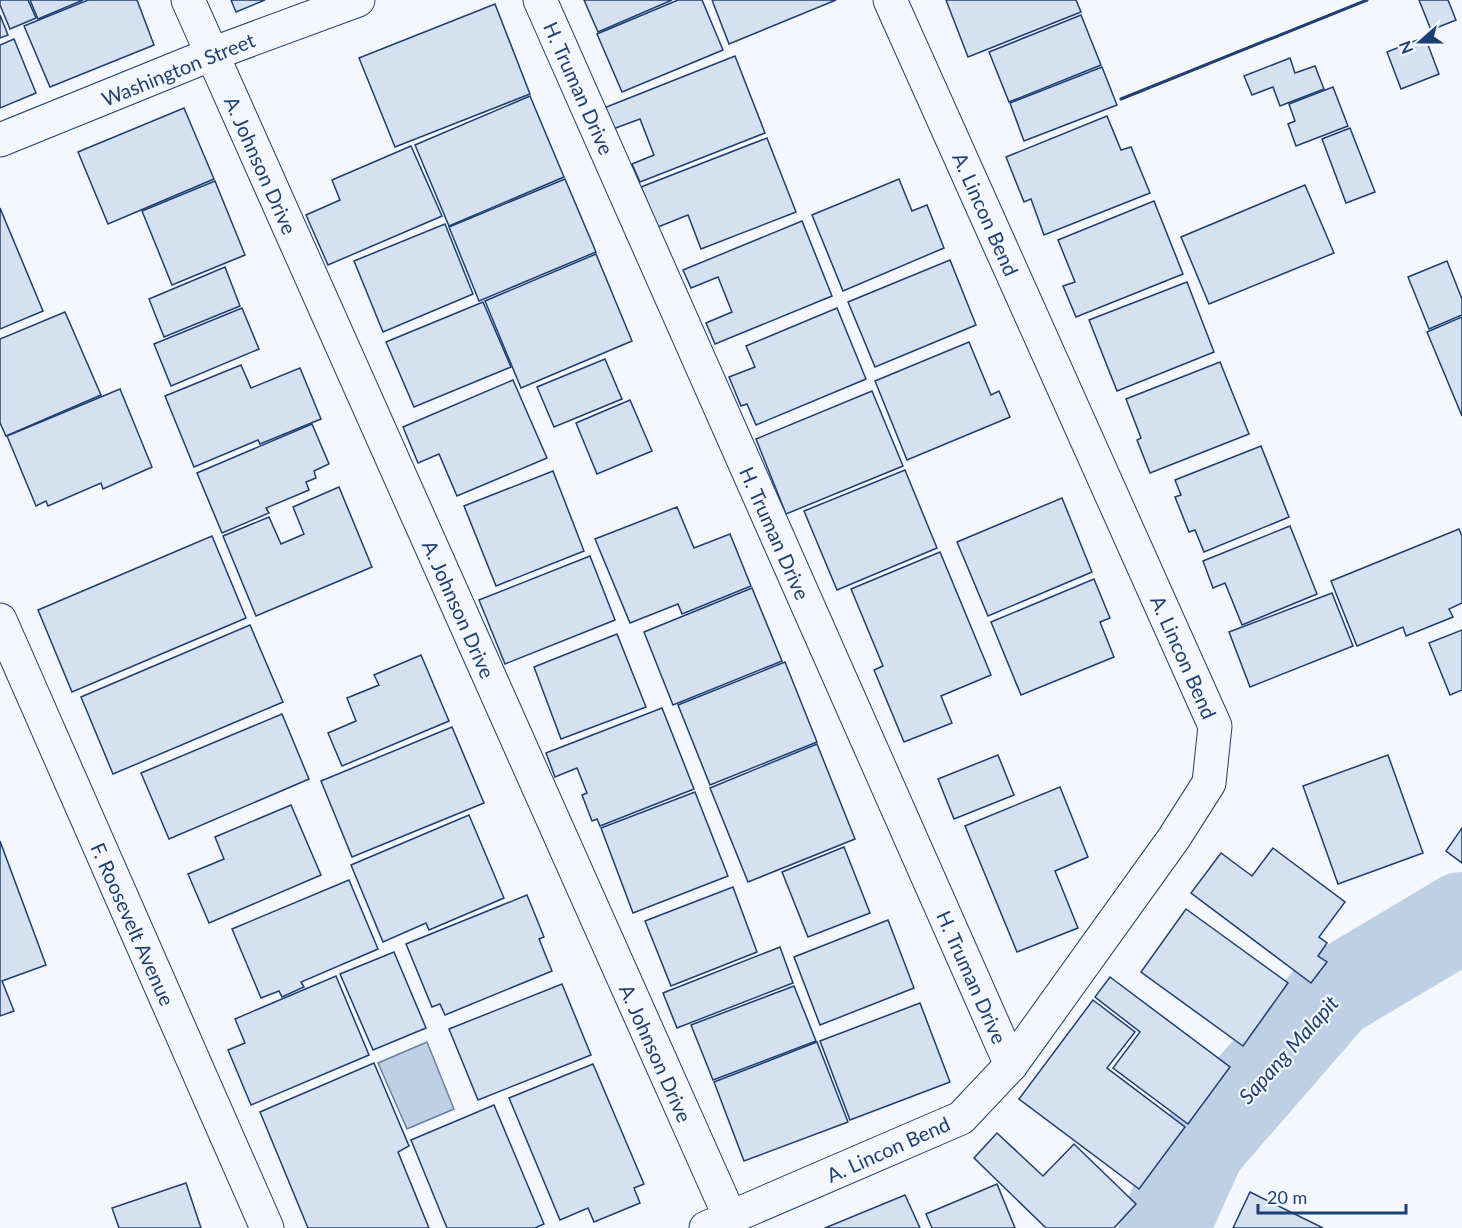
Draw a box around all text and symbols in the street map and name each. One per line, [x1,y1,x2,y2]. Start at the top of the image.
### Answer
north arrow [1390,12,1450,72]
street label: H. Truman Drive [539,18,619,158]
street label: Washington Street [98,27,258,111]
text: N [1394,38,1417,57]
street label: A. Johnson Drive [220,92,302,238]
street label: A. Lincon Bend [948,149,1024,279]
street label: H. Truman Drive [735,463,815,603]
street label: A. Johnson Drive [418,536,500,682]
street label: A. Lincon Bend [1146,592,1222,722]
street label: F. Roosevelt Avenue [86,839,180,1009]
street label: H. Truman Drive [932,907,1012,1047]
street label: A. Johnson Drive [615,980,697,1126]
water label: Sapang Malapit [1233,989,1343,1108]
street label: A. Lincon Bend [823,1111,953,1187]
scale bar [1258,1177,1406,1215]
text: 20 m [1267,1186,1307,1208]

